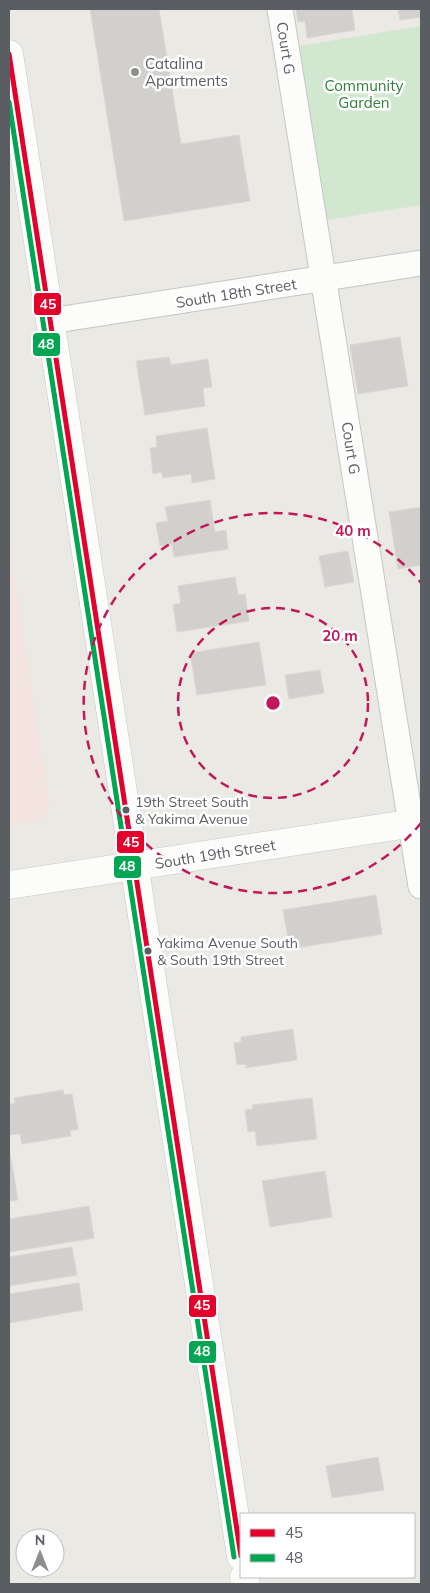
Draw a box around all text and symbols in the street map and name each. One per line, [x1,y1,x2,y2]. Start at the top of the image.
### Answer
street label: Court G [272,20,300,76]
place label: Catalina Apartments [145,54,228,90]
marker: Catalina Apartments [129,66,141,78]
park label: Community Garden [325,76,404,112]
street label: South 18th Street [174,274,298,312]
line badge: 45 [33,292,62,316]
text: 45 [40,295,56,313]
line badge: 48 [32,332,61,357]
text: 48 [38,335,54,353]
street label: Court G [337,420,365,476]
text: 40 m [335,521,371,540]
text: 20 m [322,626,358,645]
centre of rings [264,694,282,712]
place label: 19th Street South & Yakima Avenue [135,793,249,828]
marker: 19th Street South & Yakima Avenue [121,805,131,815]
line badge: 45 [116,830,145,854]
text: 45 [123,833,139,851]
street label: South 19th Street [153,835,277,873]
line badge: 48 [113,855,142,879]
text: 48 [119,857,135,875]
place label: Yakima Avenue South & South 19th Street [156,934,298,969]
marker: Yakima Avenue South & South 19th Street [143,946,153,956]
line badge: 45 [188,1294,217,1318]
text: 45 [194,1296,210,1314]
line badge: 48 [188,1340,217,1364]
text: 48 [194,1342,210,1360]
legend [240,1513,415,1578]
text: 45 [285,1523,303,1542]
north arrow [15,1528,65,1578]
text: N [35,1531,45,1549]
text: 48 [285,1548,303,1567]

